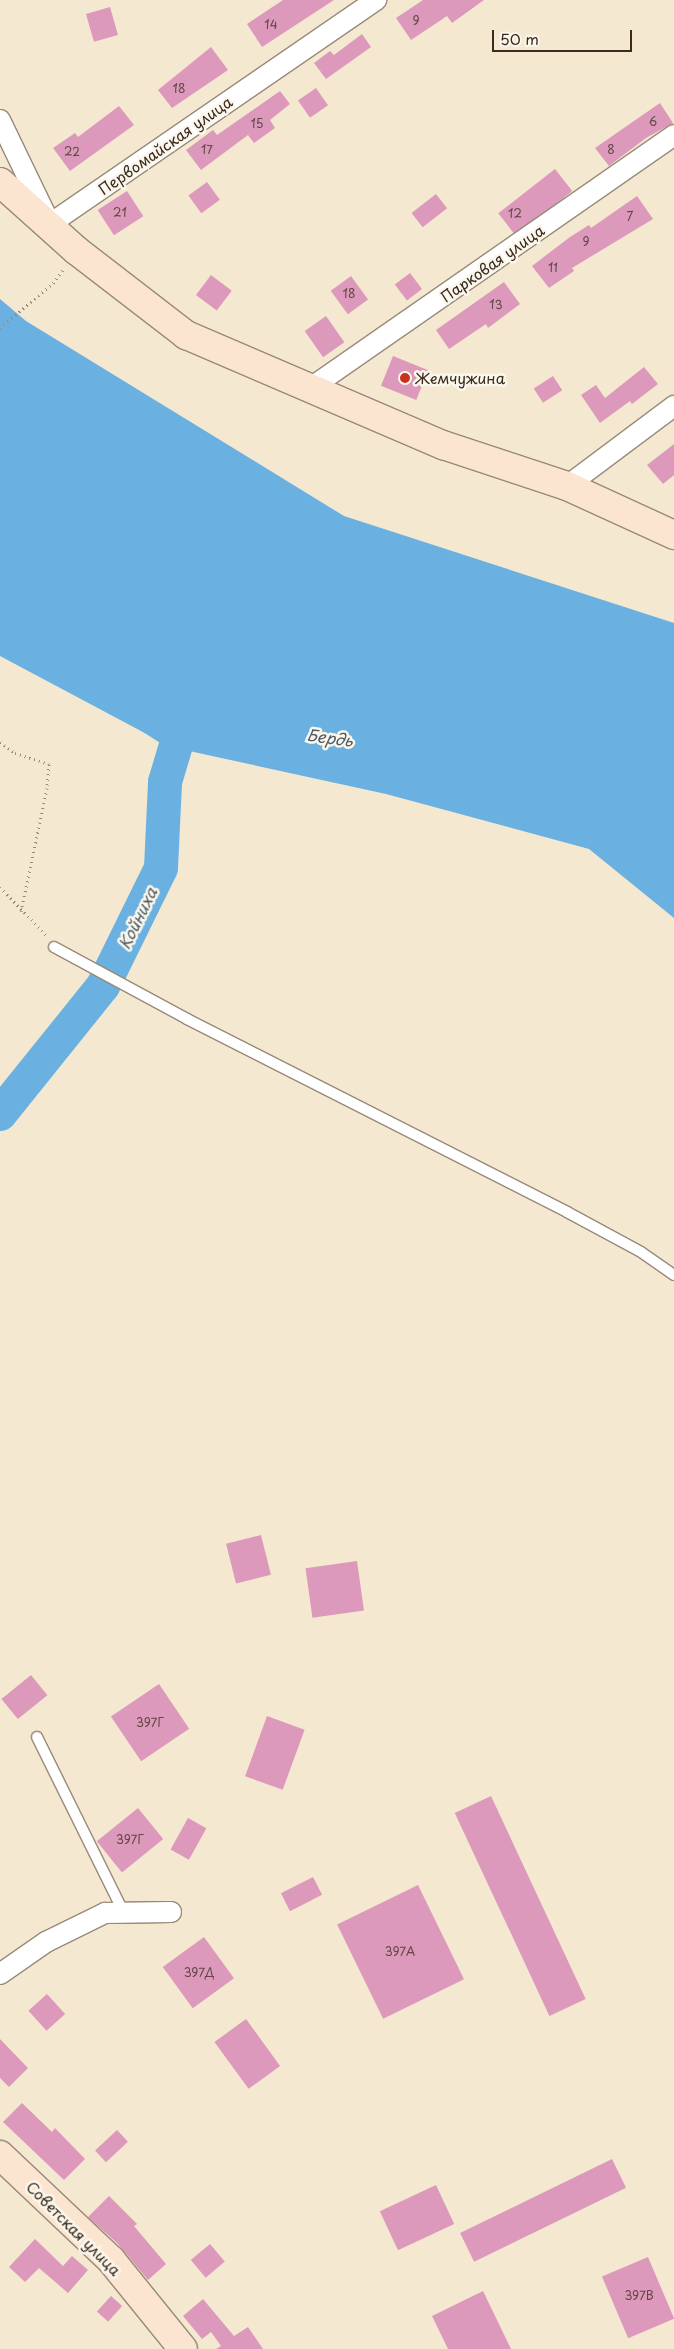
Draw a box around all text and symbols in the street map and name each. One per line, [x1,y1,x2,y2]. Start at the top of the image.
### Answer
house number: 9 [412,14,420,28]
house number: 14 [264,18,278,32]
scale bar [494,20,634,52]
text: 50 m [500,27,539,50]
house number: 18 [173,82,185,96]
street label: Первомайская улица [94,92,236,198]
house number: 6 [649,115,657,129]
house number: 15 [250,117,264,131]
house number: 17 [201,143,213,157]
house number: 8 [607,143,615,157]
house number: 22 [64,145,80,159]
house number: 21 [113,206,127,220]
house number: 12 [508,207,522,221]
house number: 7 [627,210,633,224]
street label: Парковая улица [437,220,547,306]
house number: 9 [582,235,590,249]
house number: 11 [548,261,558,275]
house number: 18 [343,287,355,301]
house number: 13 [489,298,503,312]
place label: Жемчужина [415,369,505,387]
marker: Жемчужина [399,372,411,384]
water label: Бердь [306,724,354,750]
water label: Койниха [114,884,160,952]
house number: 397Г [136,1716,164,1730]
house number: 397Г [116,1833,144,1847]
house number: 397А [385,1945,415,1959]
house number: 397Д [184,1966,214,1980]
street label: Советская улица [23,2177,125,2279]
house number: 397В [624,2289,654,2303]

